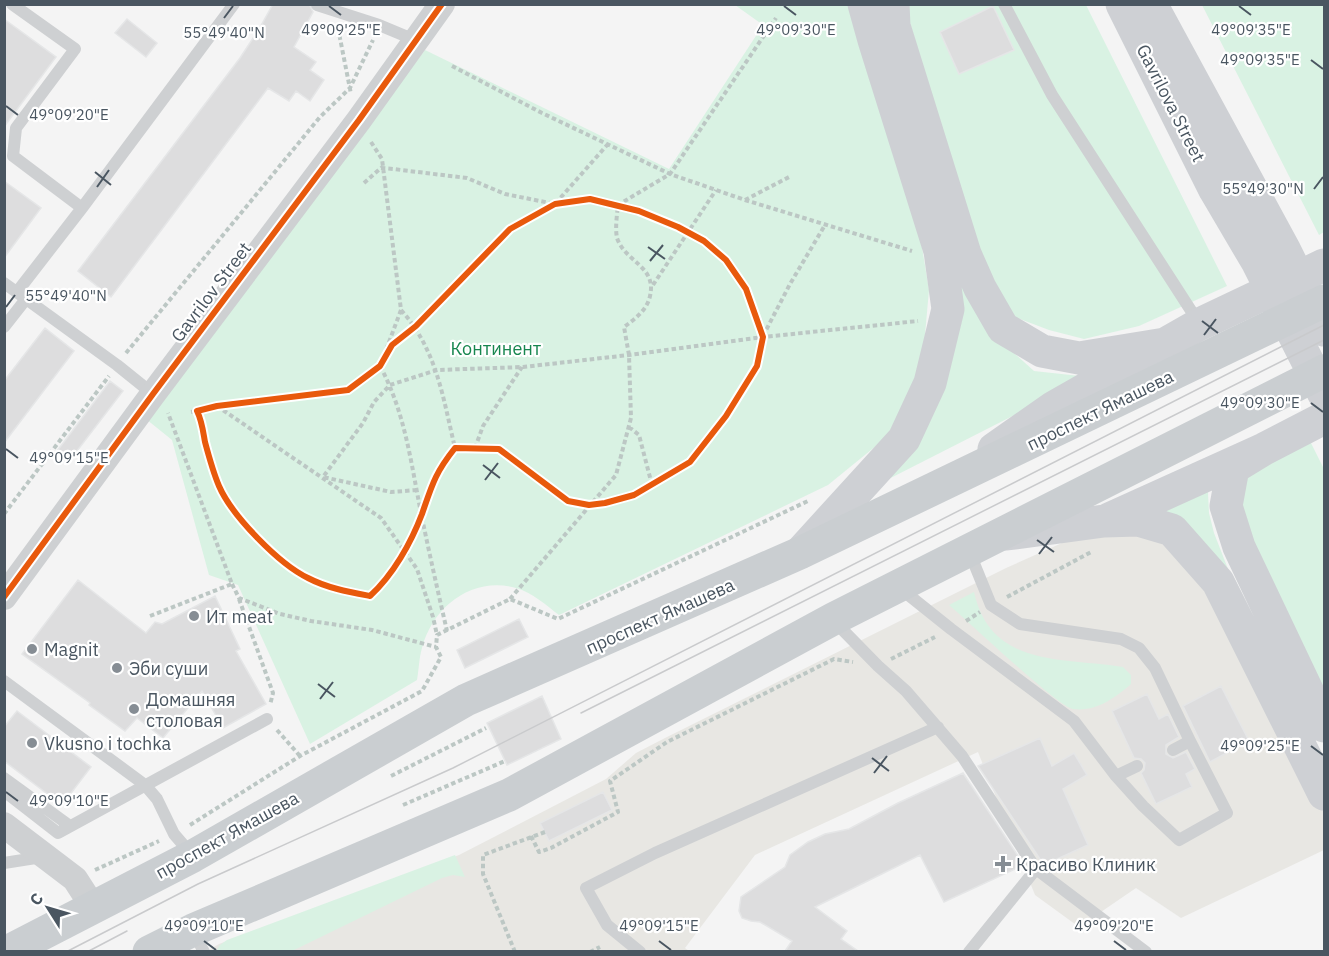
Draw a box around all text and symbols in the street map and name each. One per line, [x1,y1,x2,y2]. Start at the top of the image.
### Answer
text: 49°09'25"E [301,20,381,39]
text: 49°09'30"E [756,20,836,39]
text: 49°09'35"E [1211,20,1291,39]
text: 55°49'40"N [183,23,265,42]
street label: Gavrilova Street [1132,40,1210,166]
text: 49°09'35"E [1220,50,1300,69]
text: 49°09'20"E [29,105,109,124]
text: 55°49'30"N [1222,179,1304,198]
street label: Gavrilov Street [166,237,256,347]
text: 55°49'40"N [25,286,107,305]
park label: Континент [451,337,542,360]
street label: проспект Ямашева [1023,364,1177,455]
text: 49°09'30"E [1220,393,1300,412]
text: 49°09'15"E [29,448,109,467]
street label: проспект Ямашева [582,573,738,659]
place label: Ит meat [206,605,273,628]
marker: Ит meat [187,609,201,623]
place label: Magnit [44,638,99,661]
marker: Magnit [25,642,39,656]
place label: Эби суши [129,657,208,680]
marker: Эби суши [110,661,124,675]
place label: Домашняя столовая [146,688,235,732]
marker: Домашняя столовая [127,702,141,716]
place label: Vkusno i tochka [44,732,172,755]
marker: Vkusno i tochka [25,736,39,750]
text: 49°09'25"E [1220,736,1300,755]
street label: проспект Ямашева [151,786,303,884]
text: 49°09'10"E [29,791,109,810]
place label: Красиво Клиник [1016,853,1156,876]
marker: Красиво Клиник [994,855,1012,873]
north arrow [18,878,78,938]
text: С [25,889,47,909]
text: 49°09'10"E [164,916,244,935]
text: 49°09'15"E [619,916,699,935]
text: 49°09'20"E [1074,916,1154,935]

